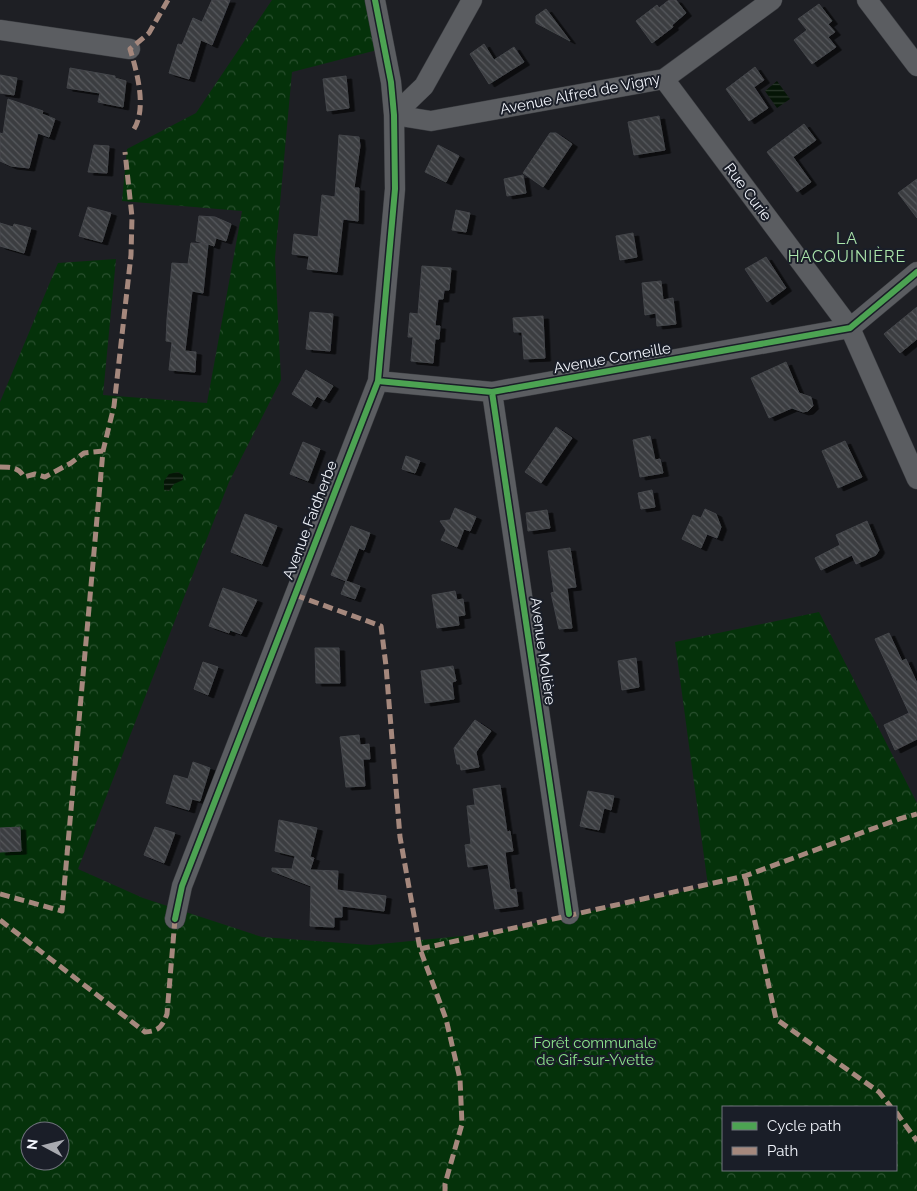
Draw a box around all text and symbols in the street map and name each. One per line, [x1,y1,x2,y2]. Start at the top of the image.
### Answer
street label: Avenue Alfred de Vigny [498,70,662,118]
street label: Rue Curie [720,160,776,225]
district label: LA HACQUINIÈRE [788,229,906,266]
street label: Avenue Corneille [552,339,672,377]
street label: Avenue Faidherbe [279,458,341,582]
street label: Avenue Molière [527,596,559,706]
park label: Forêt communale de Gif-sur-Yvette [533,1034,657,1069]
legend [722,1106,897,1171]
text: Cycle path [767,1117,841,1135]
north arrow [20,1121,70,1171]
text: N [24,1138,41,1151]
text: Path [767,1142,798,1160]

